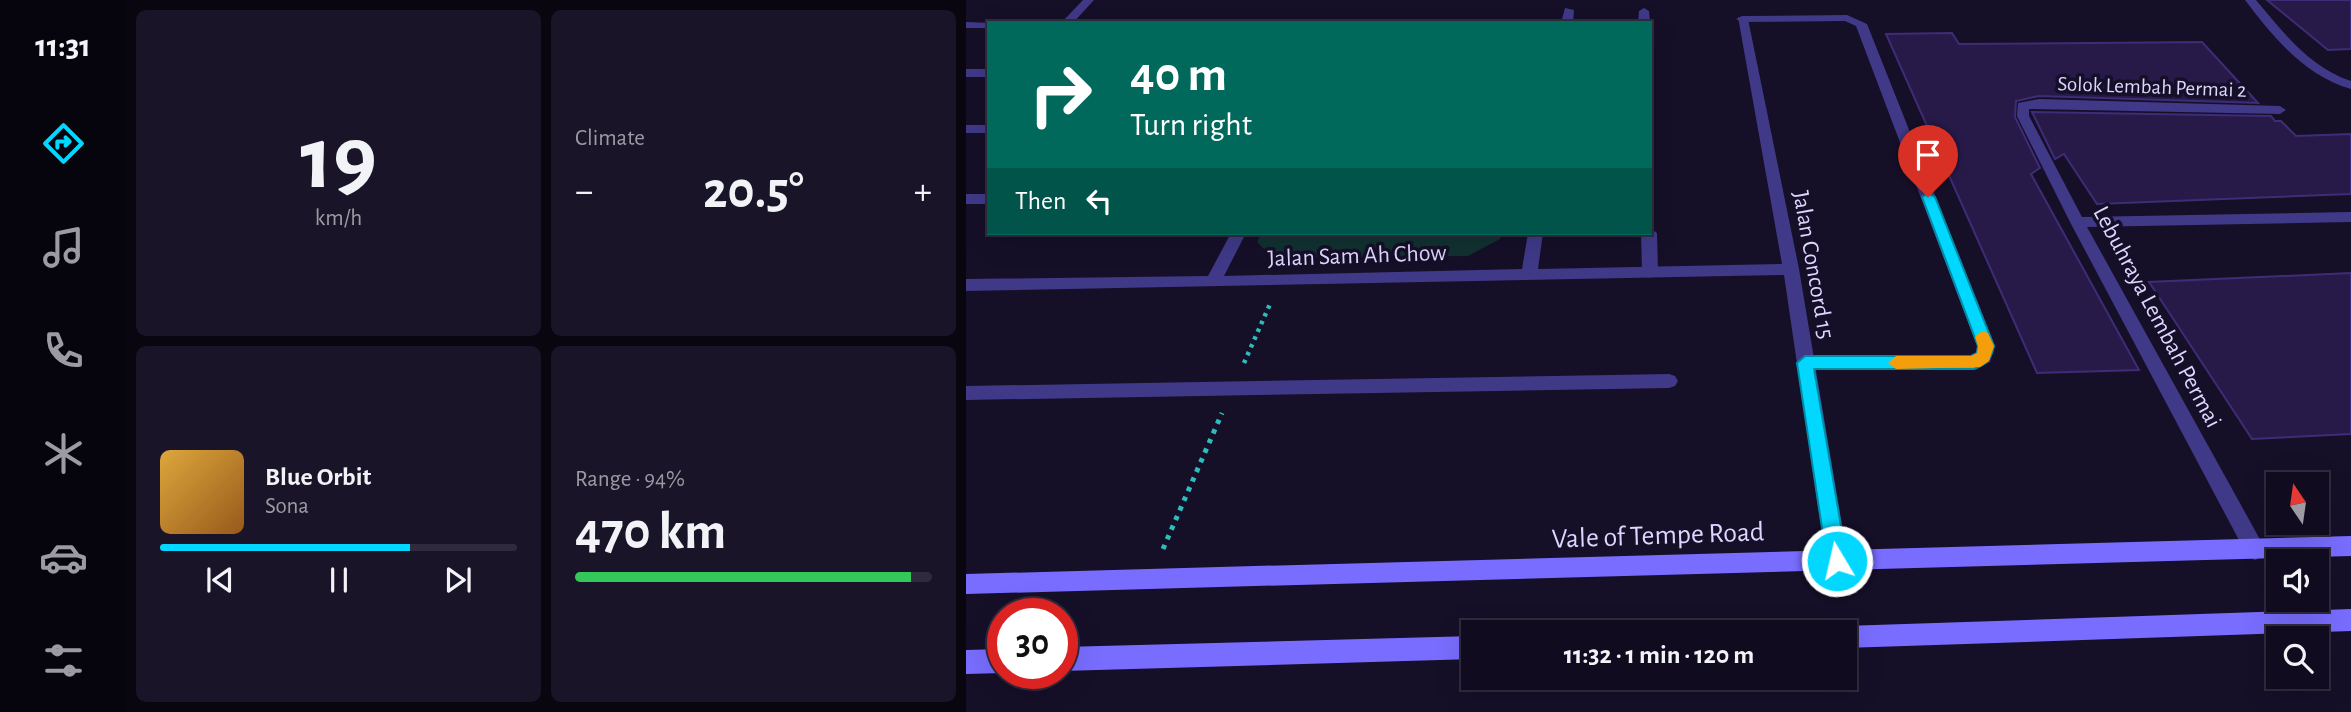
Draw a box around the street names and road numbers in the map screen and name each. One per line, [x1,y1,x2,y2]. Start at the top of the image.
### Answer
street label: Solok Lembah Permai 2 [2057,73,2247,101]
street label: Jalan Concord 15 [1788,189,1838,341]
street label: Lebuhraya Lembah Permai [2088,202,2226,432]
street label: Jalan Sam Ah Chow [1267,241,1447,271]
street label: Vale of Tempe Road [1551,518,1765,554]

